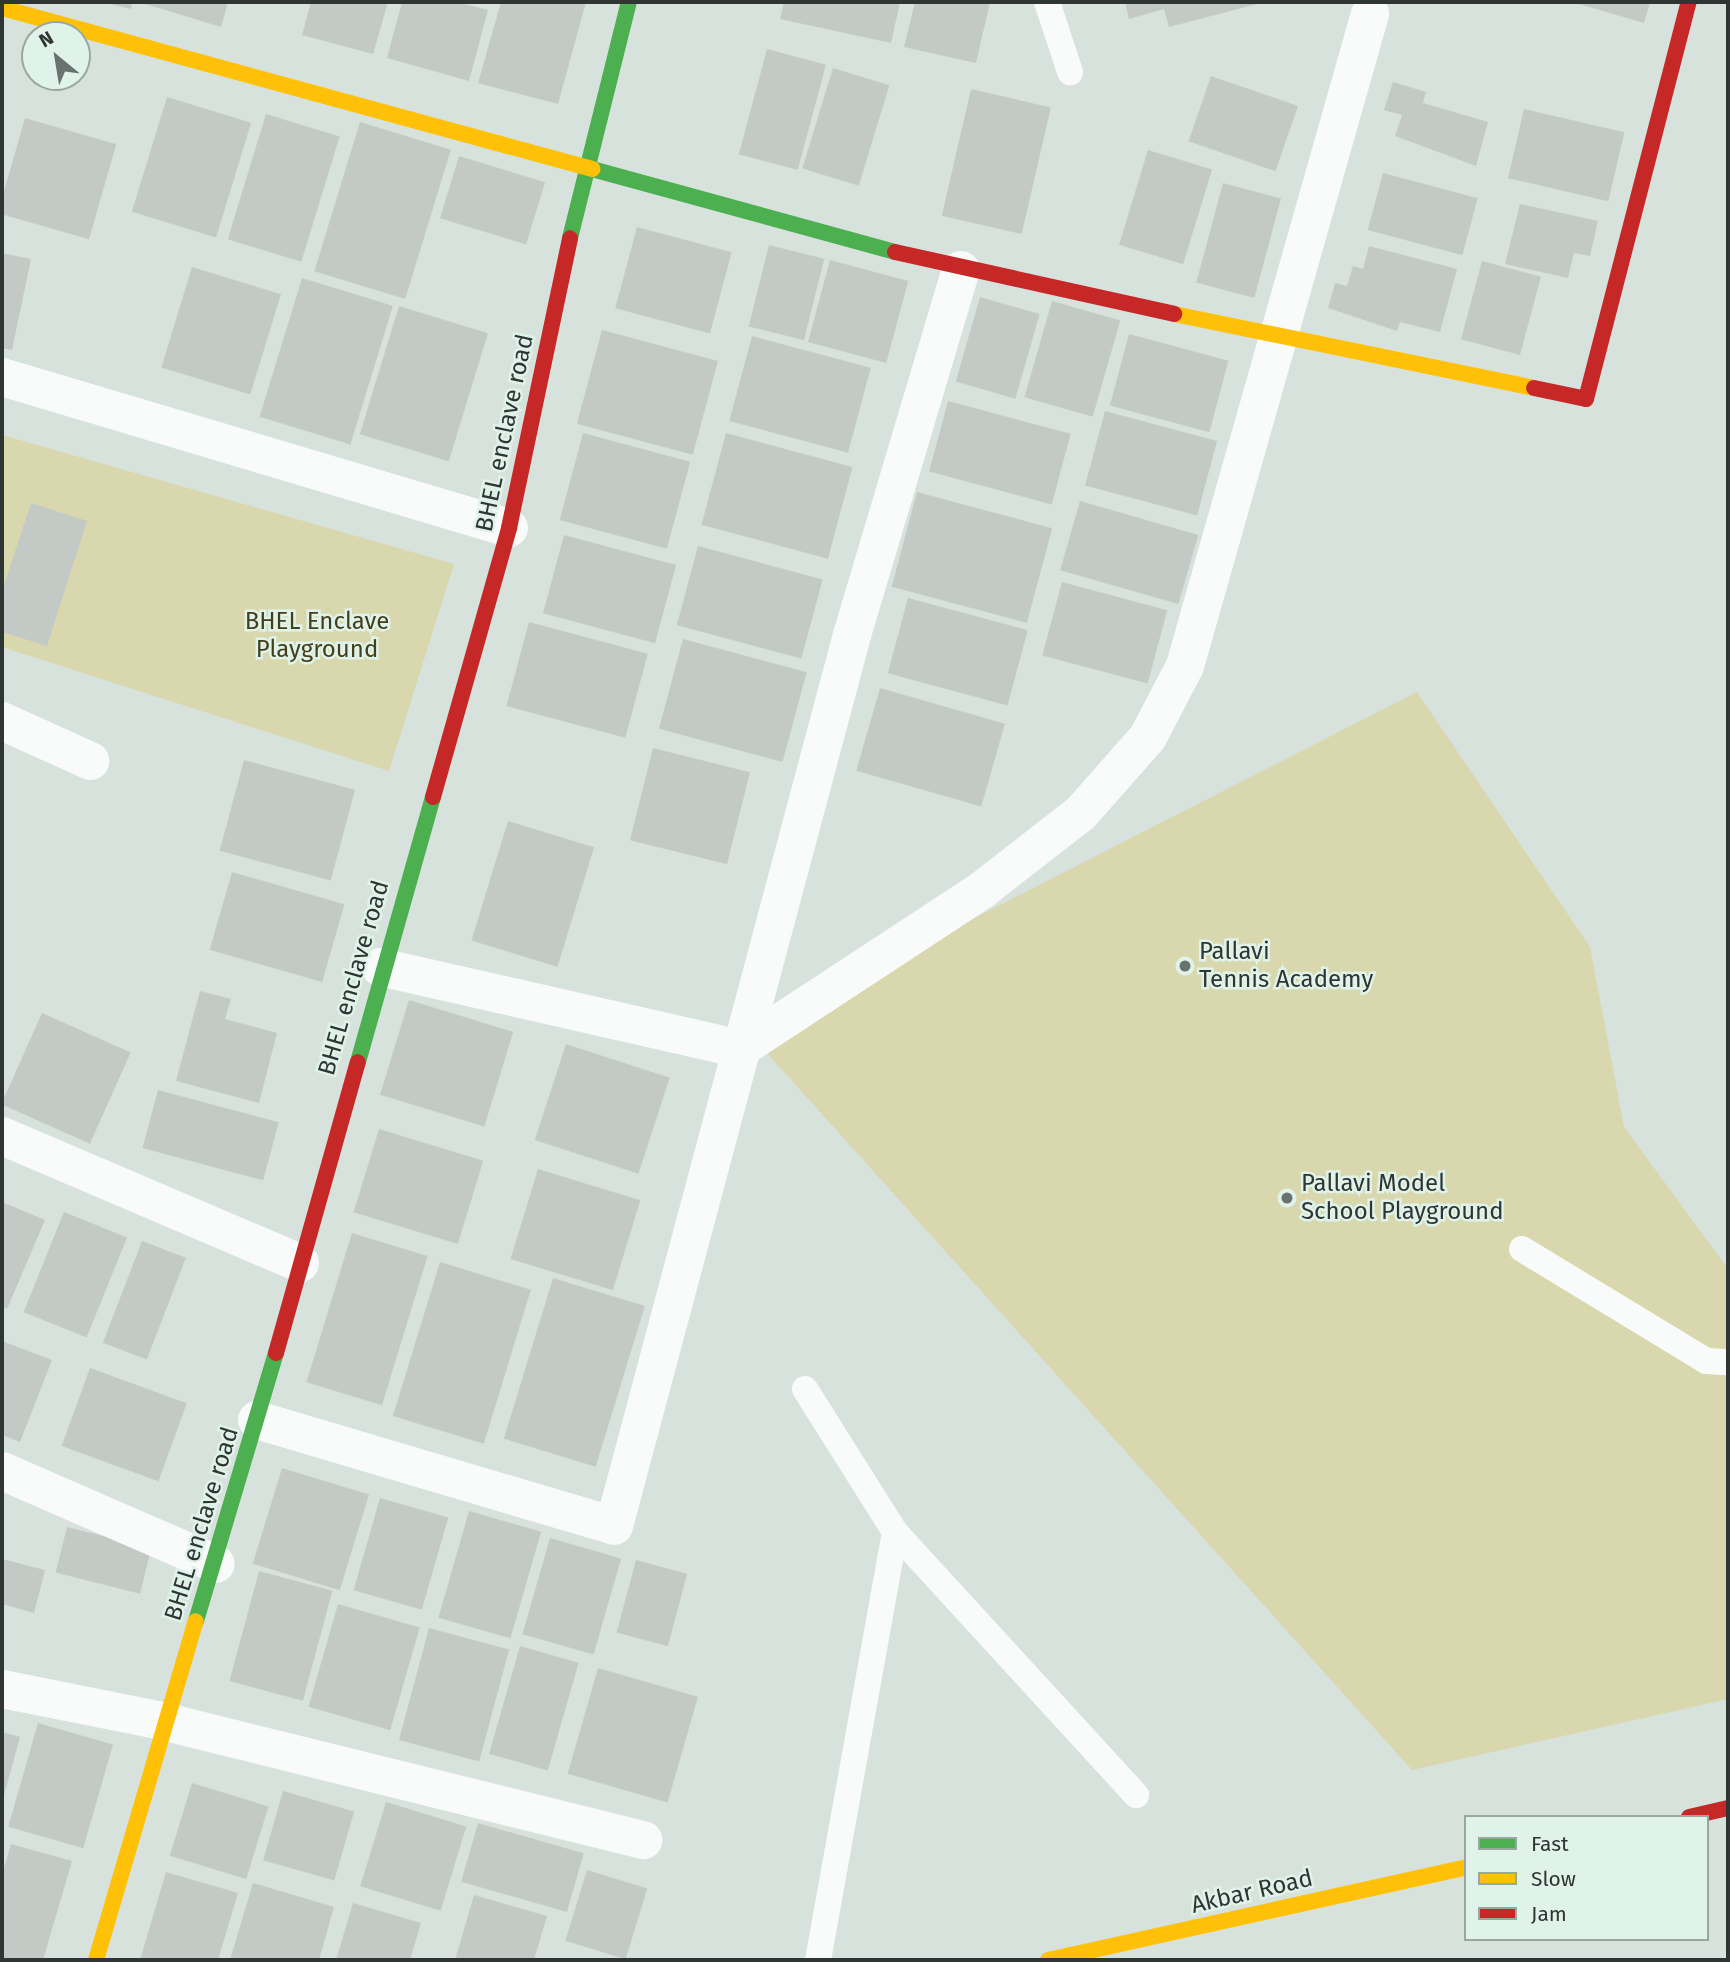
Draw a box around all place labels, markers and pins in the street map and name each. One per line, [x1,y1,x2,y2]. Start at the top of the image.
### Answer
place label: Pallavi Tennis Academy [1199,938,1373,994]
marker: Pallavi Tennis Academy [1177,958,1193,974]
place label: Pallavi Model School Playground [1301,1170,1504,1226]
marker: Pallavi Model School Playground [1279,1190,1295,1206]

